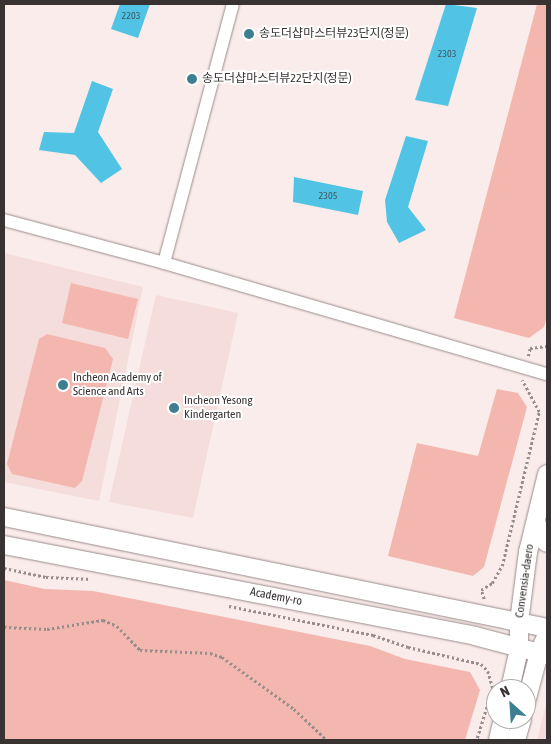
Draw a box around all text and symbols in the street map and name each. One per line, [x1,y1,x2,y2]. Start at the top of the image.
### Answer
house number: 2203 [122,10,140,22]
place label: 송도더샵마스터뷰23단지(정문) [259,27,409,41]
marker: 송도더샵마스터뷰23단지(정문) [243,28,255,40]
house number: 2303 [438,48,456,60]
place label: 송도더샵마스터뷰22단지(정문) [202,72,352,86]
marker: 송도더샵마스터뷰22단지(정문) [186,73,198,85]
house number: 2305 [319,190,337,202]
place label: Incheon Academy of Science and Arts [73,371,162,399]
marker: Incheon Academy of Science and Arts [57,379,69,391]
place label: Incheon Yesong Kindergarten [184,394,253,422]
marker: Incheon Yesong Kindergarten [168,402,180,414]
street label: Convensia-daero [513,543,537,619]
street label: Academy-ro [249,585,303,609]
north arrow [486,679,536,729]
text: N [498,682,512,700]

